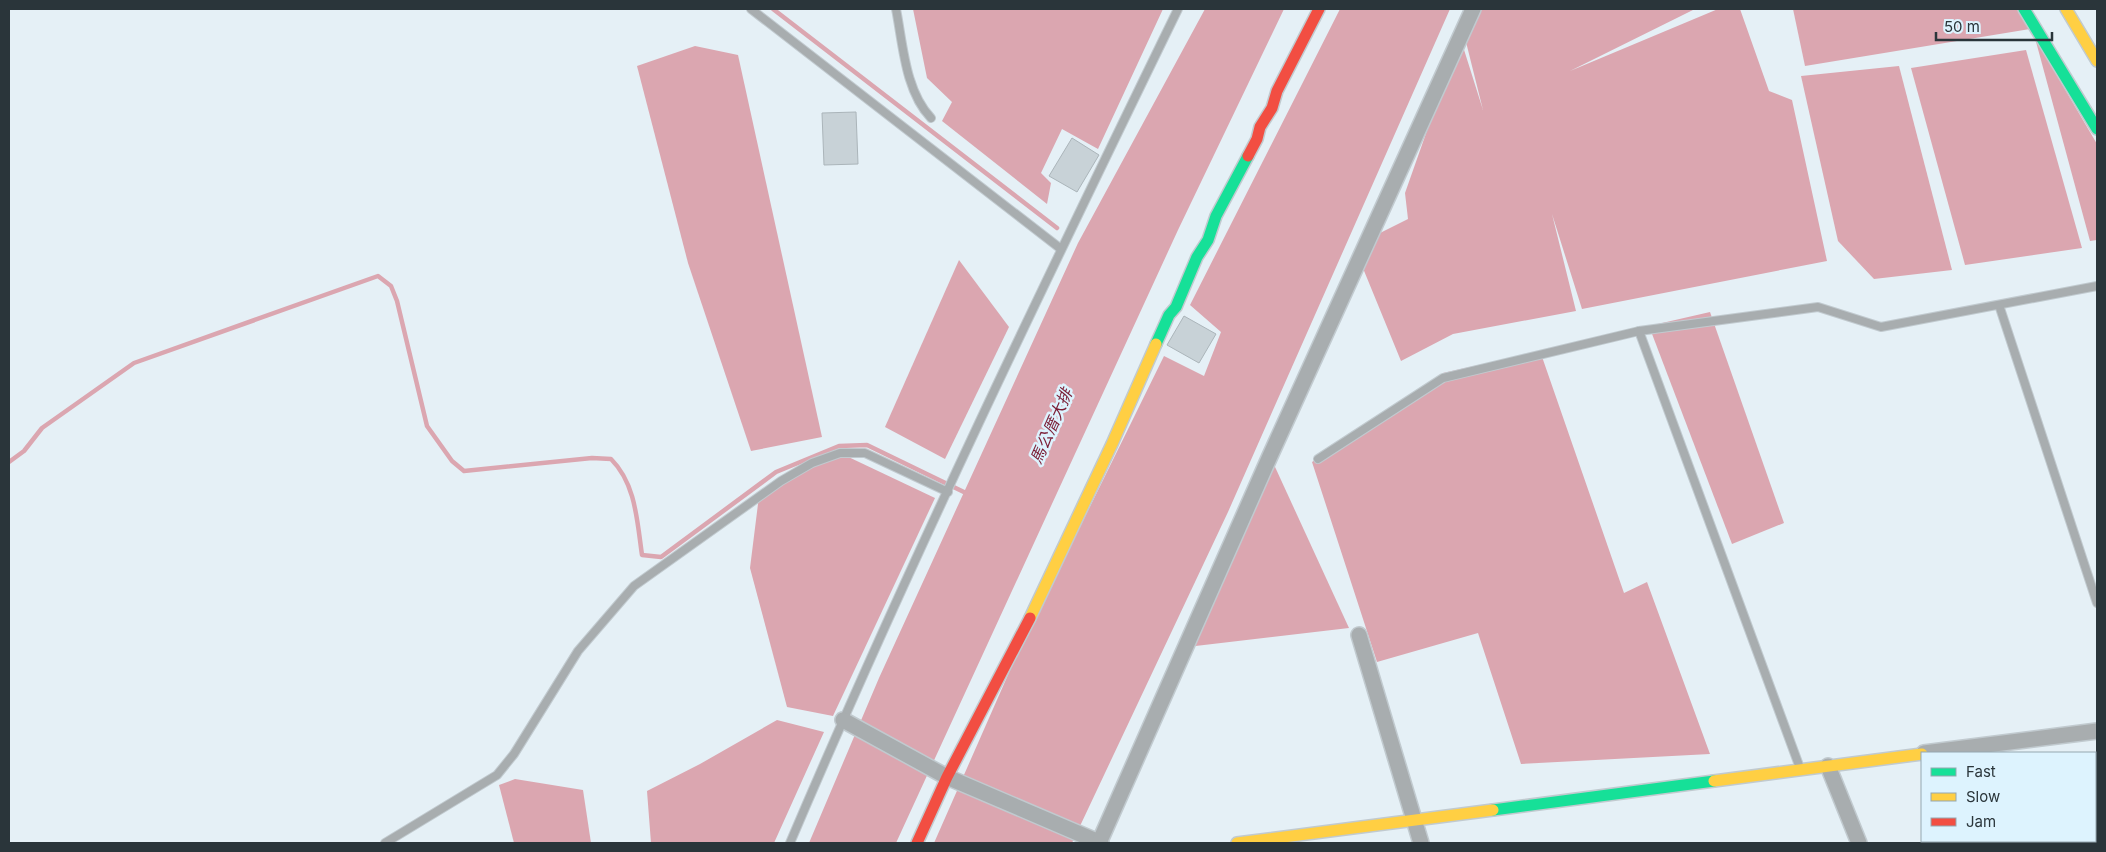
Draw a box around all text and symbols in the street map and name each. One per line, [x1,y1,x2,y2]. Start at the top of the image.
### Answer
scale bar [1936,10,2052,42]
text: 50 m [1944,17,1980,36]
water label: 馬公厝大排 [1026,384,1077,467]
legend [1921,752,2096,842]
text: Fast [1966,762,1996,781]
text: Slow [1966,787,2000,806]
text: Jam [1966,812,1996,831]

